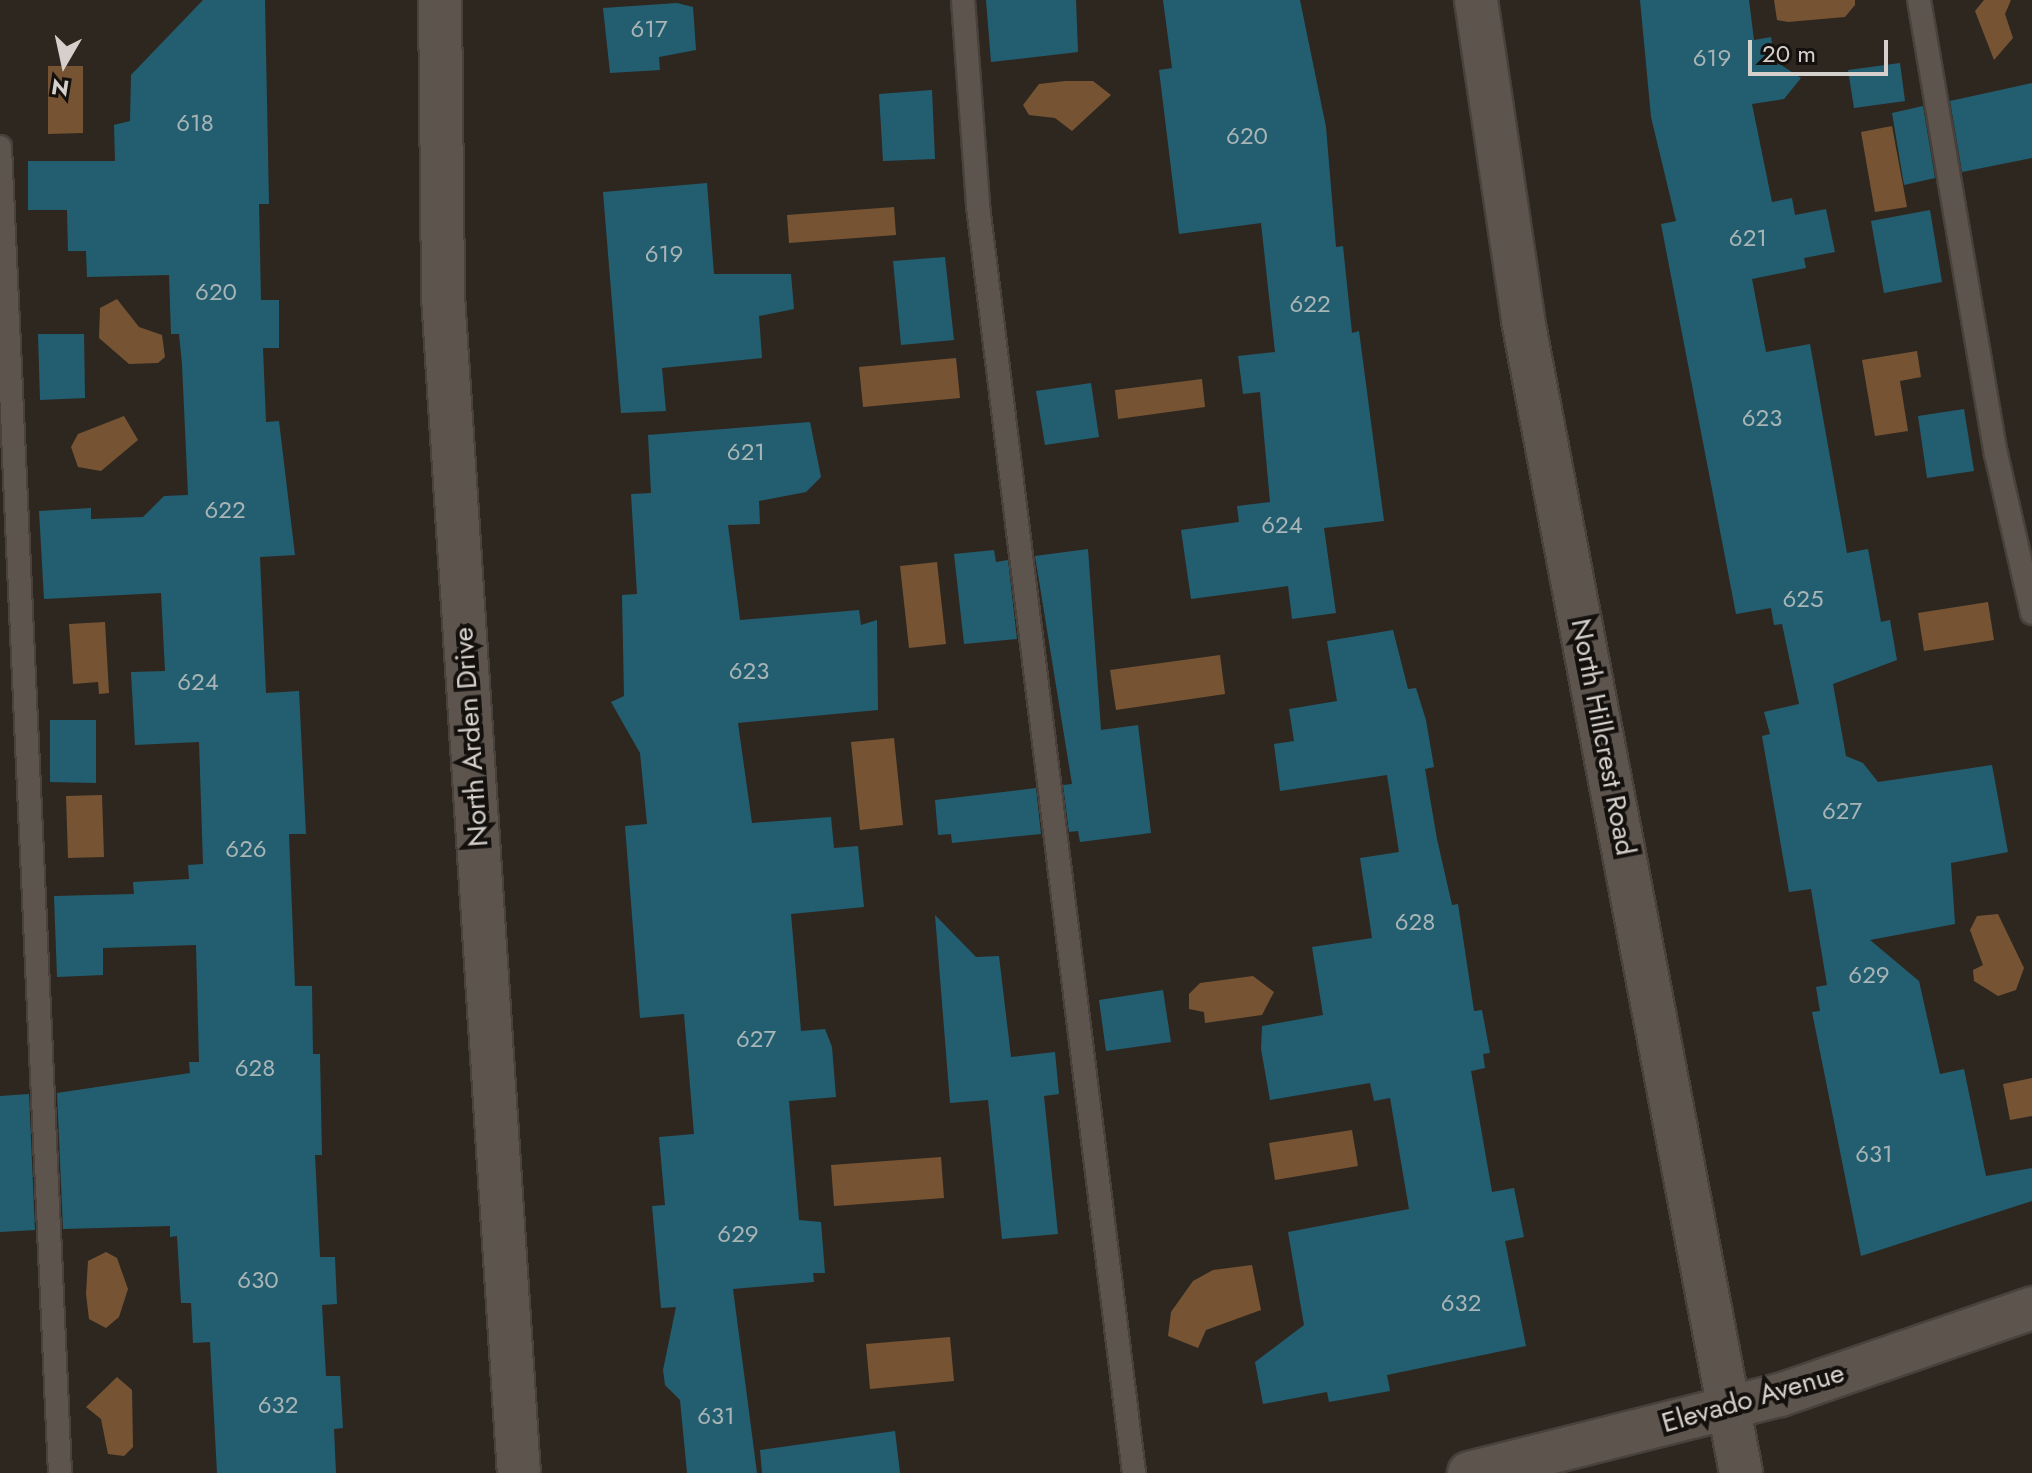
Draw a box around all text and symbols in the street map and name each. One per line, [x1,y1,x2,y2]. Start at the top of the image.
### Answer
house number: 617 [630,15,668,43]
north arrow [24,24,104,104]
scale bar [1752,24,1892,74]
text: 20 m [1762,36,1816,71]
house number: 619 [1693,44,1731,72]
text: N [49,71,71,105]
house number: 618 [176,109,214,137]
house number: 620 [1226,122,1268,150]
house number: 621 [1729,224,1767,252]
house number: 619 [645,240,683,268]
house number: 620 [195,278,237,306]
house number: 622 [1289,290,1331,318]
house number: 623 [1742,404,1782,432]
house number: 621 [727,438,765,466]
house number: 622 [204,496,246,524]
house number: 624 [1261,511,1303,539]
house number: 625 [1782,585,1824,613]
street label: North Hillcrest Road [1564,616,1642,858]
street label: North Arden Drive [447,626,495,848]
house number: 623 [729,657,769,685]
house number: 624 [177,668,219,696]
house number: 627 [1822,797,1862,825]
house number: 626 [225,835,267,863]
house number: 628 [1395,908,1435,936]
house number: 629 [1848,961,1890,989]
house number: 627 [736,1025,776,1053]
house number: 628 [235,1054,275,1082]
house number: 631 [1855,1140,1893,1168]
house number: 629 [717,1220,759,1248]
house number: 630 [237,1266,279,1294]
house number: 632 [1441,1289,1481,1317]
street label: Elevado Avenue [1658,1356,1848,1440]
house number: 632 [258,1391,298,1419]
house number: 631 [697,1402,735,1430]

